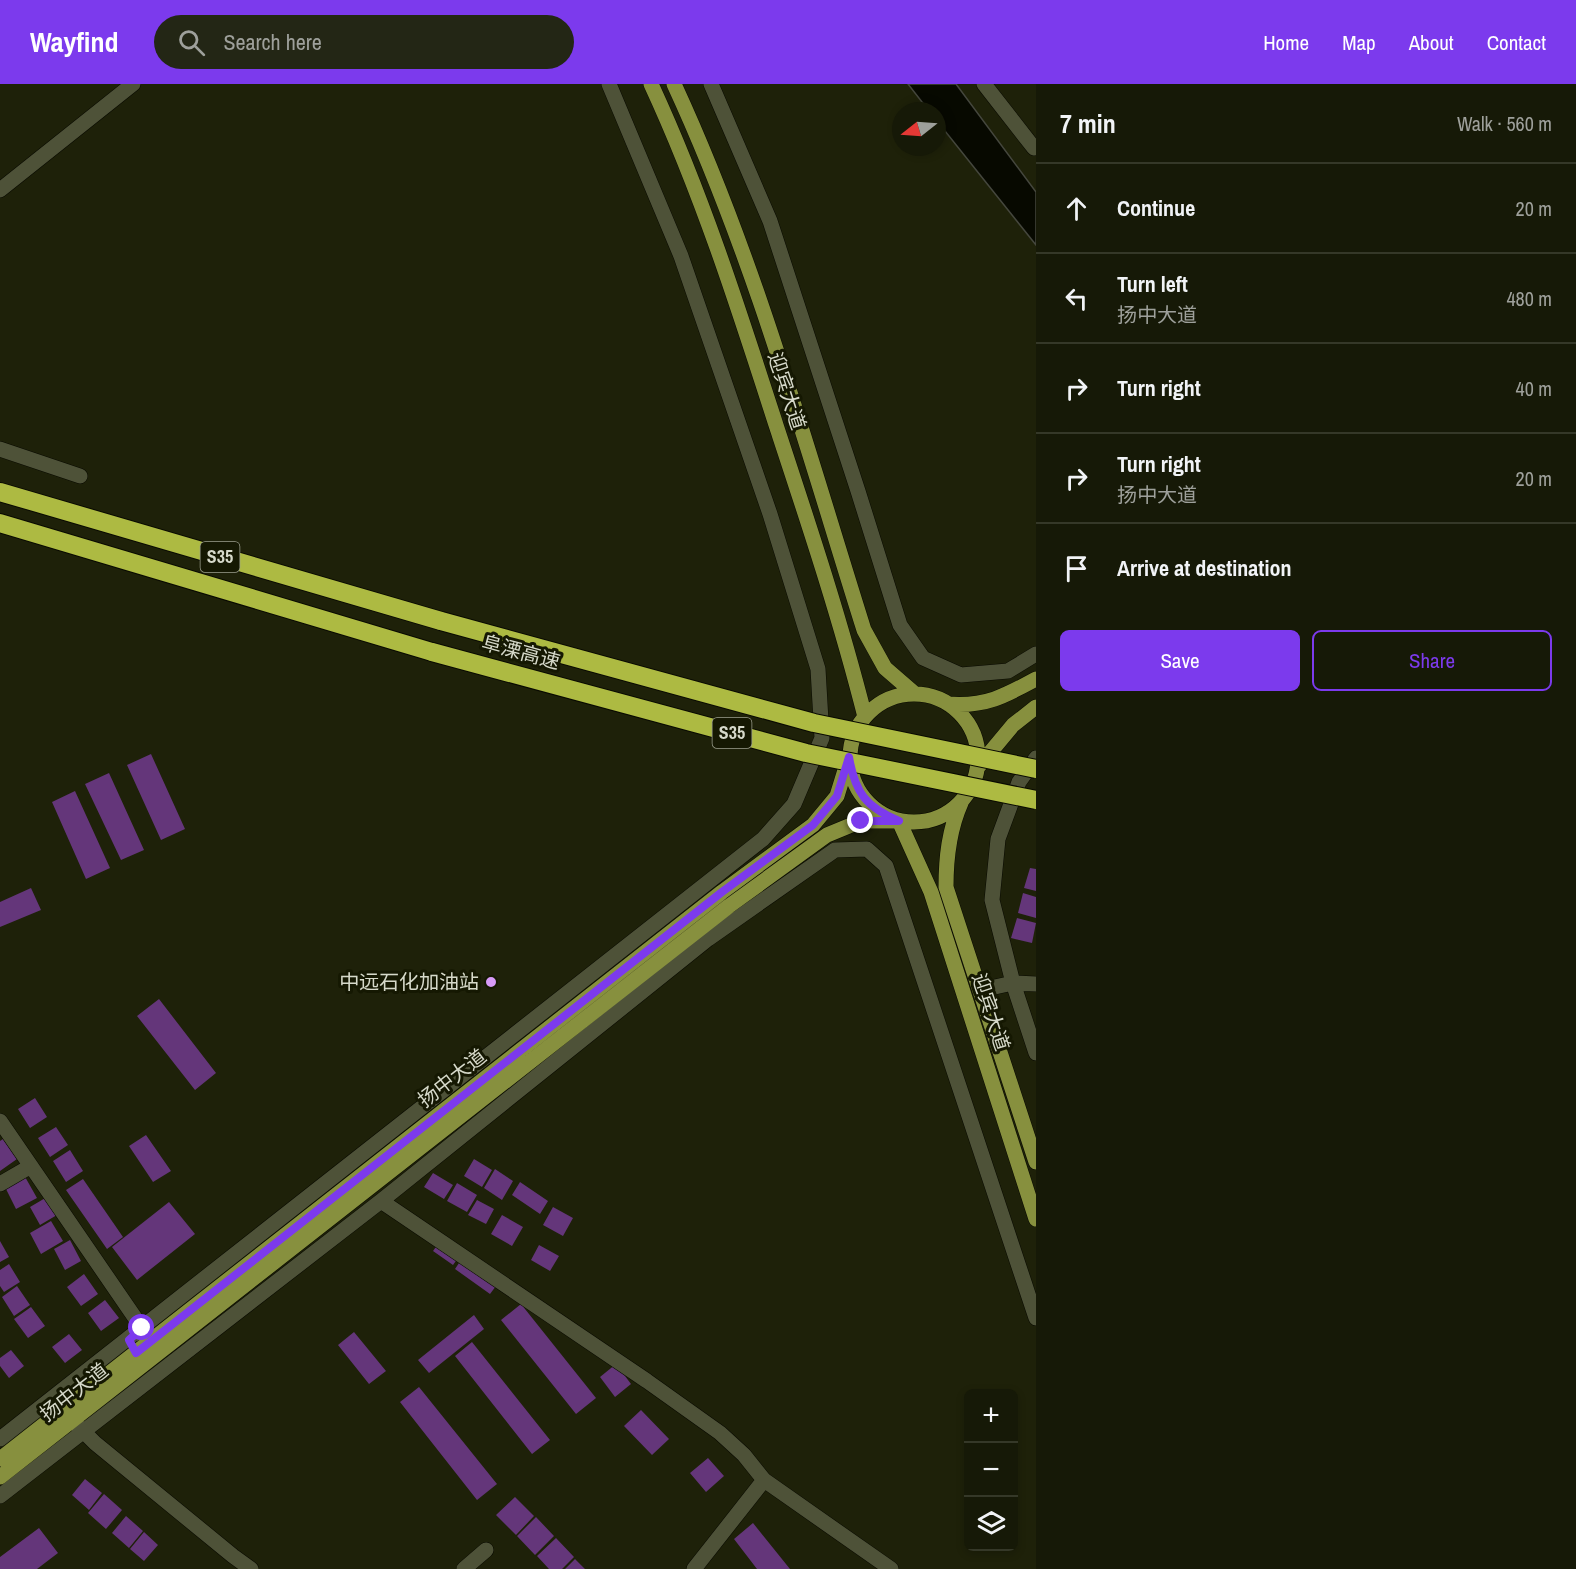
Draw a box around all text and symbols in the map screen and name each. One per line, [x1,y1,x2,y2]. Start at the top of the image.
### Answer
search box [154,15,574,69]
text: Wayfind [30,23,118,61]
icon: search [175,26,208,59]
text: Search here [223,27,322,57]
text: Home [1263,28,1309,57]
text: Map [1342,28,1376,57]
text: About [1409,28,1454,57]
text: Contact [1487,28,1546,57]
north arrow [892,102,946,156]
text: 7 min [1060,106,1116,141]
text: Walk · 560 m [1457,110,1552,137]
icon: ahead [1060,192,1093,225]
text: Continue [1117,193,1195,223]
text: 20 m [1516,195,1552,222]
text: Turn left [1117,269,1188,299]
icon: left [1060,282,1093,315]
text: 480 m [1506,285,1552,312]
text: 扬中大道 [1117,301,1197,328]
street label: 迎宾大道 [762,349,813,433]
icon: right [1060,372,1093,405]
text: Turn right [1117,373,1201,403]
text: 40 m [1516,375,1552,402]
text: Turn right [1117,449,1201,479]
icon: right [1060,462,1093,495]
text: 20 m [1516,465,1552,492]
text: 扬中大道 [1117,481,1197,508]
road number: S35 [200,542,240,572]
icon: arrive [1060,552,1093,585]
text: Arrive at destination [1117,553,1291,583]
street label: 阜溧高速 [479,628,563,675]
button: Save [1060,630,1300,691]
button: Share [1312,630,1552,691]
road number: S35 [712,718,752,748]
route end [847,807,873,833]
place label: 中远石化加油站 [339,968,479,995]
street label: 迎宾大道 [966,970,1017,1054]
marker: 中远石化加油站 [484,975,498,989]
street label: 扬中大道 [412,1042,492,1113]
route start [128,1314,154,1340]
street label: 扬中大道 [34,1356,114,1427]
map controls [964,1389,1018,1551]
button: + [964,1389,1018,1443]
button: − [964,1443,1018,1497]
button: layers [964,1497,1018,1551]

